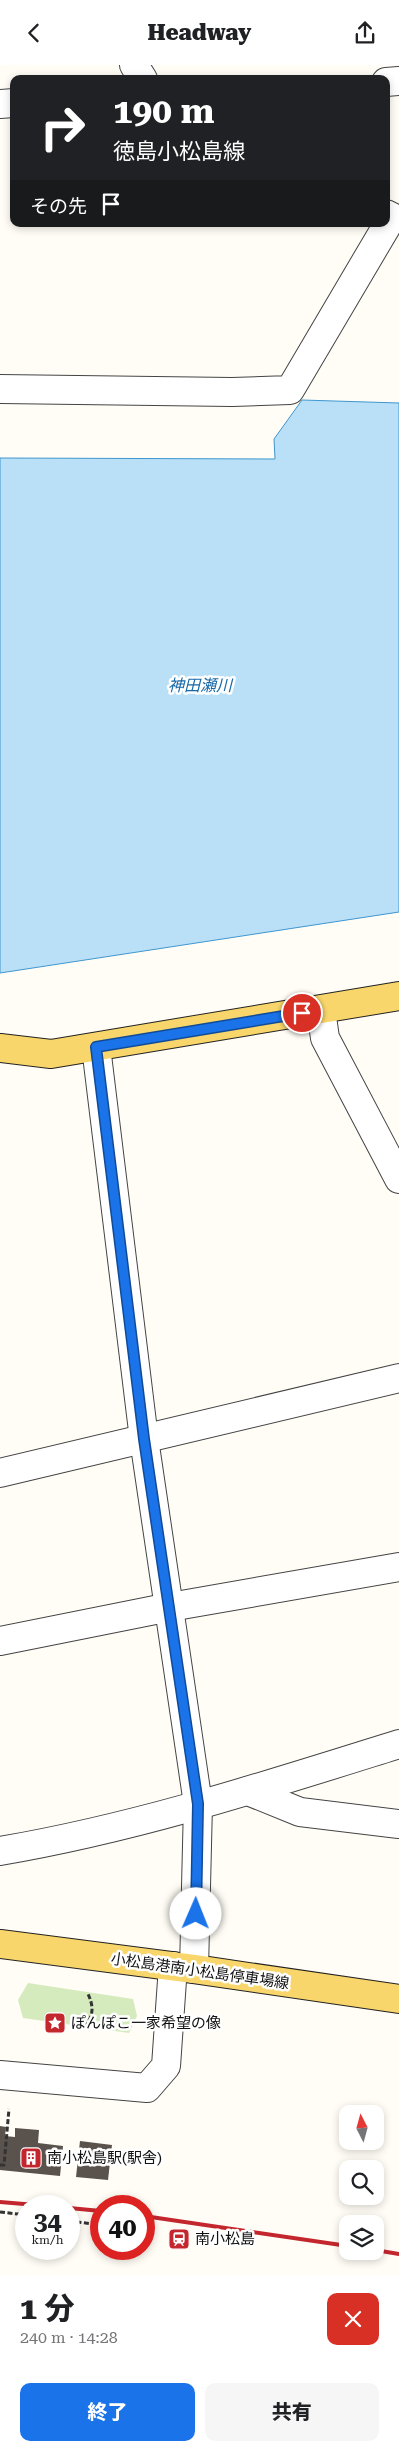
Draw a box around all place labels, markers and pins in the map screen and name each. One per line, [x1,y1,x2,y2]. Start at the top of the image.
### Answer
pin [281,992,323,1034]
place icon: ぽんぽこ一家希望の像 [43,2011,67,2035]
place label: ぽんぽこ一家希望の像 [71,2014,221,2032]
building icon: 南小松島駅(駅舎) [19,2146,43,2170]
place label: 南小松島駅(駅舎) [47,2149,162,2167]
station icon: 南小松島 [167,2227,191,2251]
place label: 南小松島 [195,2230,255,2248]

